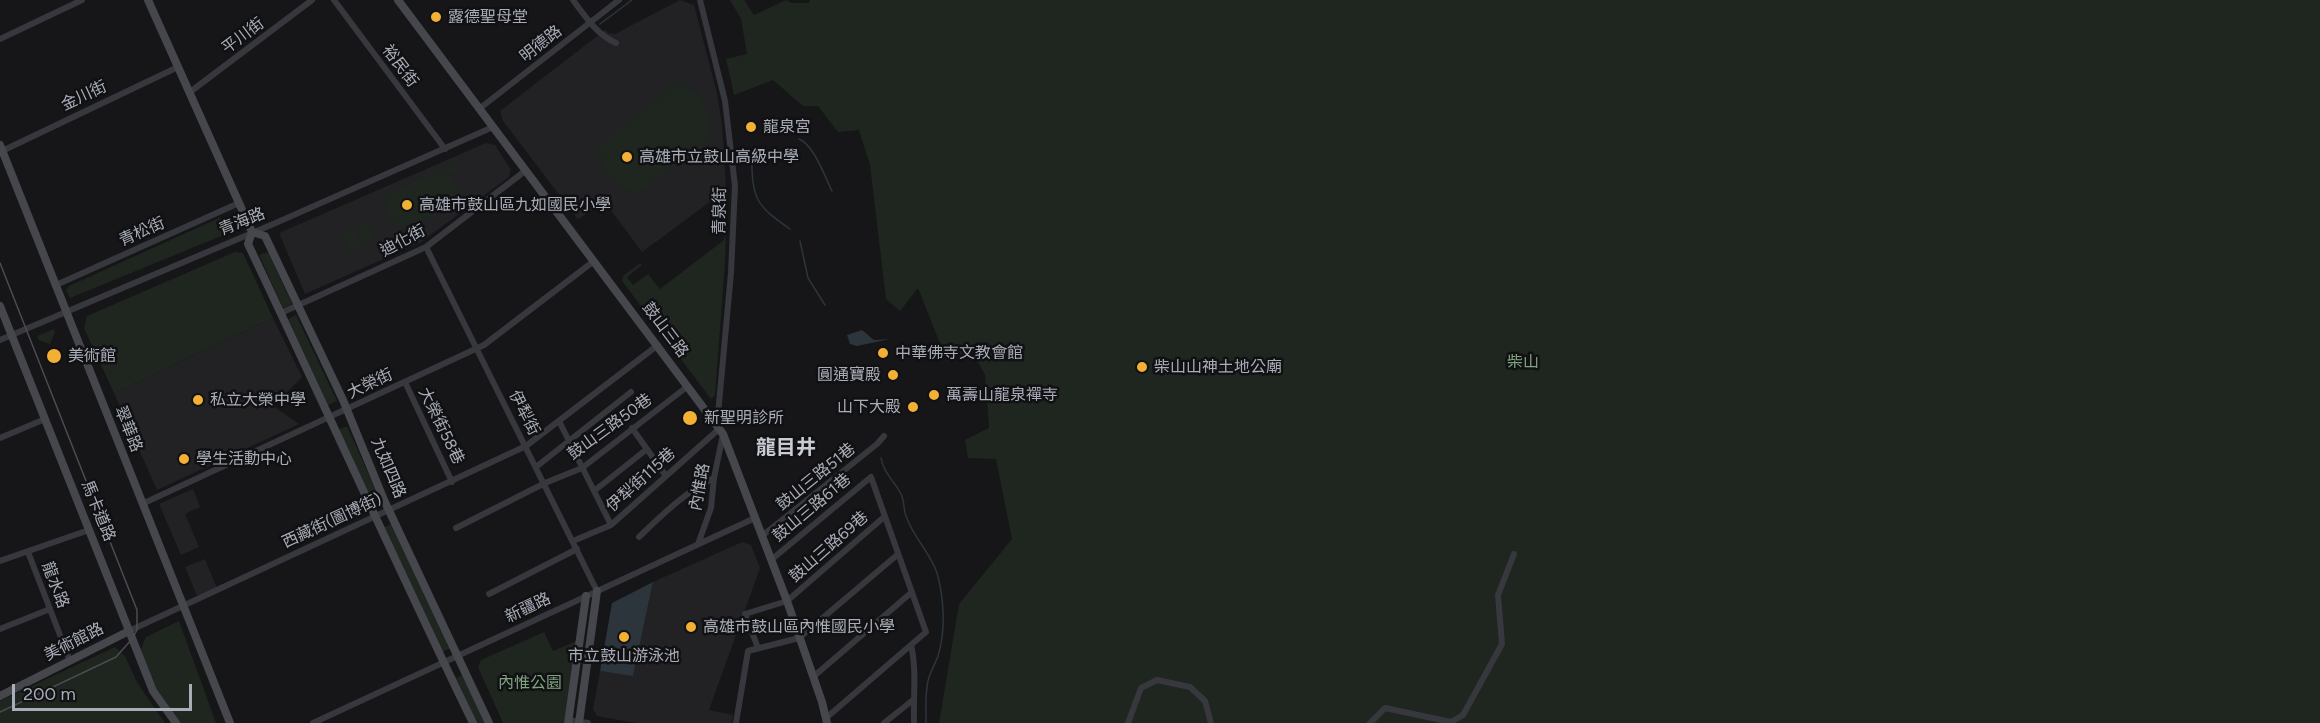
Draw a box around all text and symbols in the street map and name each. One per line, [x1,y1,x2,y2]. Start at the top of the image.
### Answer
place label: 露德聖母堂 [448,7,528,27]
marker: 露德聖母堂 [429,10,443,24]
street label: 平川街 [218,14,268,58]
street label: 明德路 [516,22,566,66]
street label: 裕民街 [378,41,422,91]
street label: 金川街 [58,77,110,115]
place label: 龍泉宮 [763,117,811,137]
marker: 龍泉宮 [744,120,758,134]
place label: 高雄市立鼓山高級中學 [639,147,799,167]
marker: 高雄市立鼓山高級中學 [620,150,634,164]
street label: 青泉街 [710,187,730,235]
place label: 高雄市鼓山區九如國民小學 [419,195,611,215]
marker: 高雄市鼓山區九如國民小學 [400,198,414,212]
street label: 青海路 [216,204,268,240]
street label: 青松街 [116,213,168,251]
street label: 迪化街 [377,221,429,261]
street label: 鼓山三路 [638,299,692,361]
place label: 中華佛寺文教會館 [895,343,1023,363]
place label: 美術館 [68,346,116,366]
marker: 中華佛寺文教會館 [876,346,890,360]
marker: 美術館 [45,347,63,365]
park label: 柴山 [1507,352,1539,372]
place label: 柴山山神土地公廟 [1154,357,1282,377]
marker: 柴山山神土地公廟 [1135,360,1149,374]
street label: 大榮街 [344,365,396,403]
place label: 圓通寶殿 [817,365,881,385]
marker: 圓通寶殿 [886,368,900,382]
street label: 大榮街58巷 [414,384,468,468]
place label: 萬壽山龍泉禪寺 [946,385,1058,405]
street label: 伊犁街 [505,387,543,439]
marker: 萬壽山龍泉禪寺 [927,388,941,402]
place label: 私立大榮中學 [210,390,306,410]
street label: 鼓山三路50巷 [564,390,656,464]
marker: 私立大榮中學 [191,393,205,407]
place label: 山下大殿 [837,397,901,417]
marker: 山下大殿 [906,400,920,414]
street label: 翠華路 [110,403,146,455]
place label: 新聖明診所 [704,408,784,428]
marker: 新聖明診所 [681,409,699,427]
street label: 九如四路 [367,435,409,501]
district label: 龍目井 [756,436,816,460]
street label: 鼓山三路51巷 [773,439,859,515]
street label: 伊犁街115巷 [602,444,680,516]
place label: 學生活動中心 [196,449,292,469]
marker: 學生活動中心 [177,452,191,466]
street label: 內惟路 [686,462,714,512]
street label: 鼓山三路61巷 [769,470,855,546]
street label: 馬卡道路 [77,478,119,544]
street label: 西藏街(圖博街) [279,490,385,552]
street label: 鼓山三路69巷 [786,508,872,586]
street label: 龍水路 [37,559,73,611]
street label: 新疆路 [502,589,554,627]
place label: 高雄市鼓山區內惟國民小學 [703,617,895,637]
street label: 美術館路 [41,619,107,665]
marker: 高雄市鼓山區內惟國民小學 [684,620,698,634]
marker: 市立鼓山游泳池 [617,630,631,644]
place label: 市立鼓山游泳池 [568,646,680,666]
scale bar [15,672,195,710]
park label: 內惟公園 [498,673,562,693]
text: 200 m [23,683,76,705]

